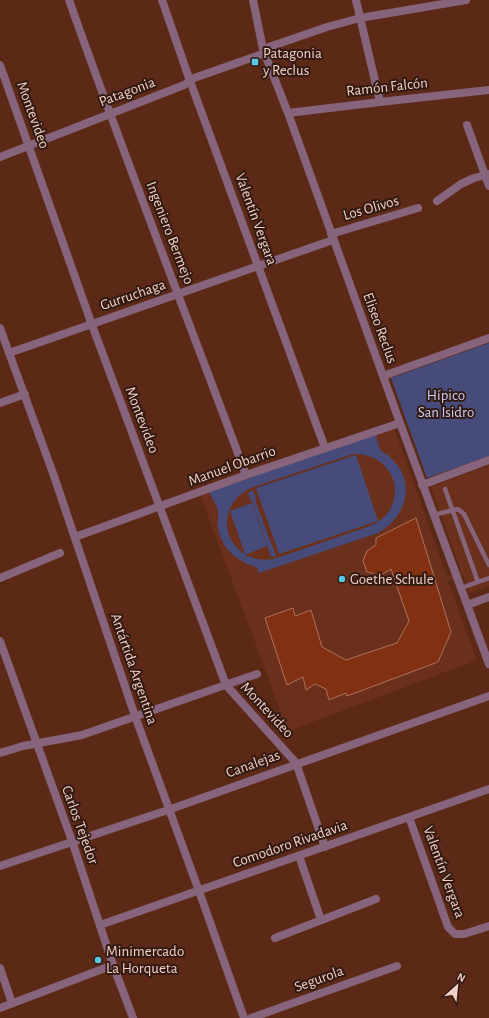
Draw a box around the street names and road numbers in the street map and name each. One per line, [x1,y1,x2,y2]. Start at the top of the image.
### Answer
street label: Patagonia [97,74,157,110]
street label: Ramón Falcón [346,75,428,99]
street label: Montevideo [14,80,52,150]
street label: Valentín Vergara [232,171,280,267]
street label: Ingeniero Bermejo [144,180,196,286]
street label: Los Olivos [341,193,401,223]
street label: Gurruchaga [98,277,168,313]
street label: Eliseo Reclus [360,291,400,365]
street label: Montevideo [122,385,162,455]
street label: Manuel Obarrio [186,443,278,489]
street label: Antártida Argentina [108,611,160,727]
street label: Montevideo [238,679,296,741]
street label: Canalejas [224,747,282,781]
street label: Carlos Tejedor [59,784,101,866]
street label: Comodoro Rivadavia [231,817,349,871]
street label: Valentín Vergara [420,824,468,920]
street label: Segurola [292,963,346,995]

